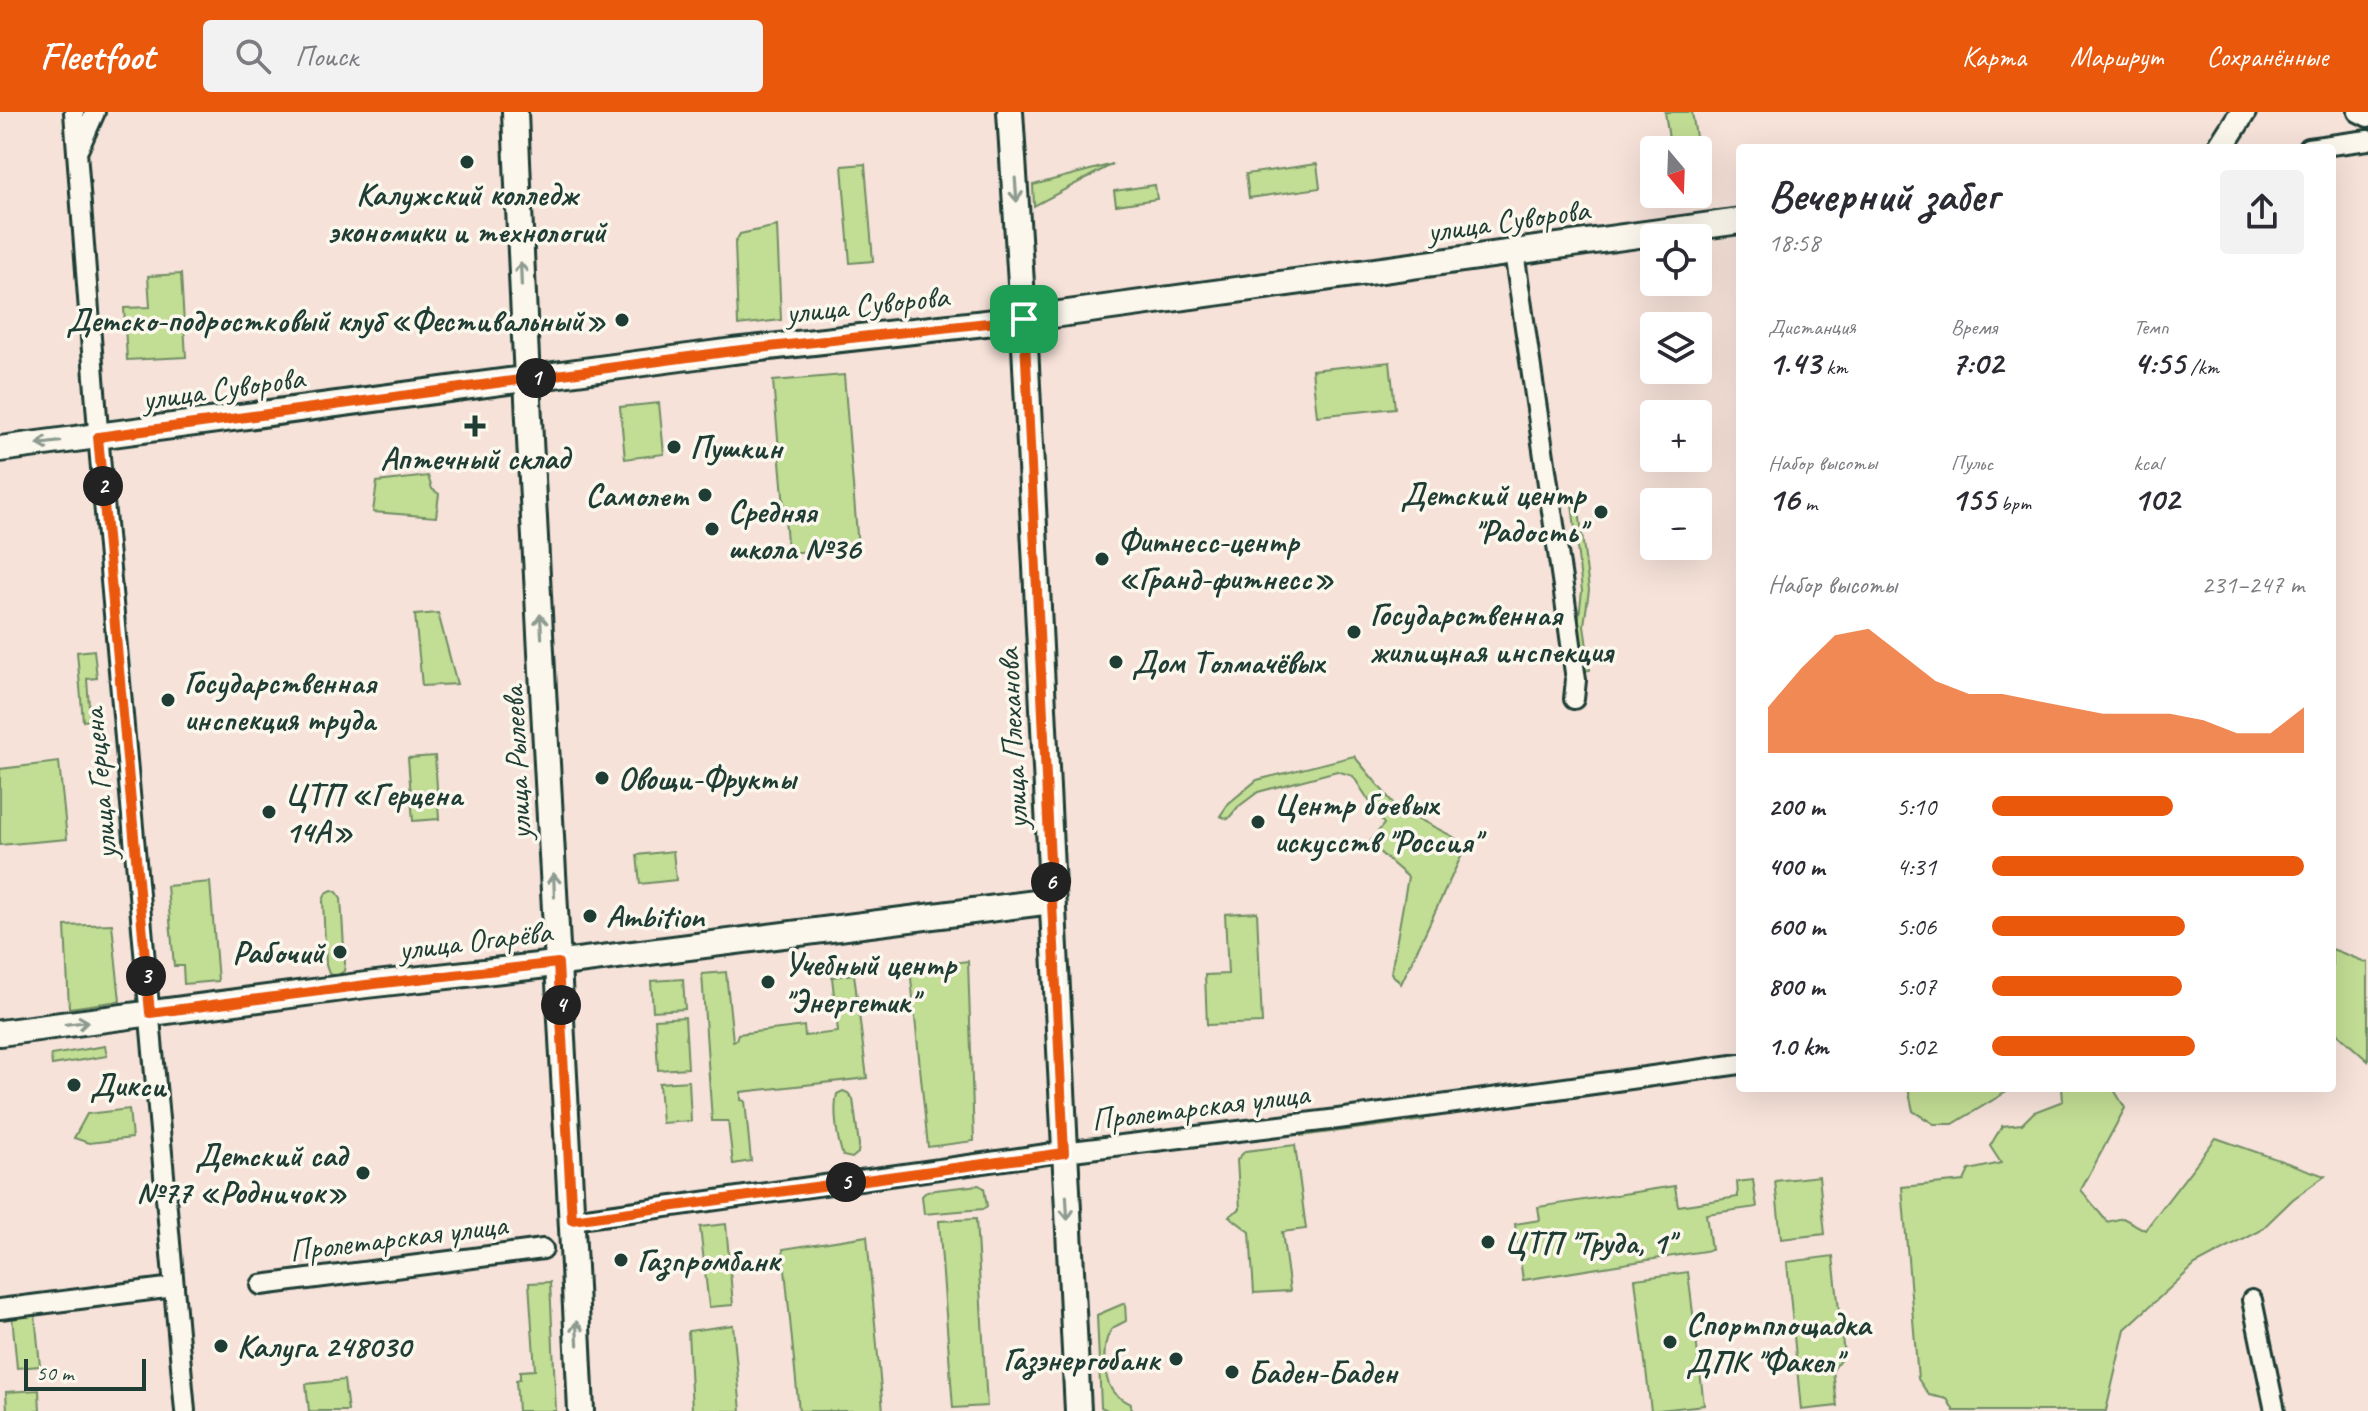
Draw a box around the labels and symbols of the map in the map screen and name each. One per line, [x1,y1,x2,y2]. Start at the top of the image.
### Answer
north arrow [1640,136,1712,208]
marker: Калужский колледж экономики и технологий [458,153,476,171]
place label: Калужский колледж экономики и технологий [328,174,608,252]
one-way arrow [1009,176,1024,203]
street label: улица Суворова [1422,189,1594,252]
one-way arrow [514,261,529,288]
street label: улица Суворова [782,275,952,334]
pin [990,285,1058,353]
place label: Детско-подростковый клуб «Фестивальный» [66,300,606,341]
marker: Детско-подростковый клуб «Фестивальный» [613,311,631,329]
street label: улица Суворова [137,357,309,420]
pin: 1 [516,358,556,398]
marker: Аптечный склад [466,417,484,435]
place label: Пушкин [690,427,784,468]
one-way arrow [37,436,62,451]
place label: Аптечный склад [381,438,573,479]
marker: Пушкин [665,438,683,456]
pin: 2 [83,466,123,506]
place label: Детский центр "Радость" [1401,474,1592,552]
place label: Самолет [585,475,690,516]
marker: Самолет [696,486,714,504]
place label: Средняя школа №36 [728,491,862,569]
marker: Детский центр "Радость" [1592,503,1610,521]
marker: Средняя школа №36 [703,520,721,538]
place label: Фитнесс-центр «Гранд-фитнесс» [1118,521,1334,599]
marker: Фитнесс-центр «Гранд-фитнесс» [1093,550,1111,568]
place label: Государственная жилищная инспекция [1370,594,1615,672]
one-way arrow [533,613,548,639]
marker: Государственная жилищная инспекция [1345,623,1363,641]
place label: Дом Толмачёвых [1132,642,1327,683]
street label: улица Плеханова [987,646,1038,832]
marker: Дом Толмачёвых [1107,653,1125,671]
place label: Государственная инспекция труда [184,662,379,740]
street label: улица Рылеева [492,682,541,843]
marker: Государственная инспекция труда [159,691,177,709]
street label: улица Герцена [72,704,127,863]
place label: Овощи-Фрукты [618,758,798,799]
marker: Овощи-Фрукты [593,769,611,787]
place label: ЦТП «Герцена 14А» [285,774,465,852]
place label: Центр боевых искусств "Россия" [1274,784,1488,862]
marker: ЦТП «Герцена 14А» [260,803,278,821]
marker: Центр боевых искусств "Россия" [1249,813,1267,831]
pin: 6 [1031,862,1071,902]
one-way arrow [546,872,561,899]
place label: Ambition [606,896,705,937]
marker: Ambition [581,907,599,925]
street label: улица Огарёва [394,911,556,970]
place label: Рабочий [233,932,326,973]
marker: Рабочий [331,943,349,961]
place label: Учебный центр "Энергетик" [784,944,957,1022]
pin: 3 [126,956,166,996]
marker: Учебный центр "Энергетик" [759,973,777,991]
pin: 4 [541,985,581,1025]
one-way arrow [63,1015,90,1030]
place label: Дикси [90,1065,167,1106]
street label: Пролетарская улица [1089,1073,1313,1140]
marker: Дикси [65,1076,83,1094]
place label: Детский сад №77 «Родничок» [136,1135,350,1213]
pin: 5 [826,1162,866,1202]
marker: Детский сад №77 «Родничок» [354,1164,372,1182]
one-way arrow [1060,1194,1075,1221]
street label: Пролетарская улица [287,1204,511,1271]
place label: ЦТП "Труда, 1" [1504,1222,1681,1263]
marker: ЦТП "Труда, 1" [1479,1233,1497,1251]
place label: Газпромбанк [637,1240,783,1282]
marker: Газпромбанк [612,1251,630,1269]
place label: Спортплощадка ДПК "Факел" [1686,1304,1873,1382]
one-way arrow [570,1320,585,1347]
place label: Калуга 248030 [237,1326,414,1367]
marker: Спортплощадка ДПК "Факел" [1661,1333,1679,1351]
marker: Калуга 248030 [212,1337,230,1355]
place label: Газэнергобанк [1003,1339,1162,1381]
marker: Газэнергобанк [1167,1350,1185,1368]
place label: Баден-Баден [1248,1352,1399,1393]
scale bar [24,1355,146,1391]
marker: Баден-Баден [1223,1363,1241,1381]

